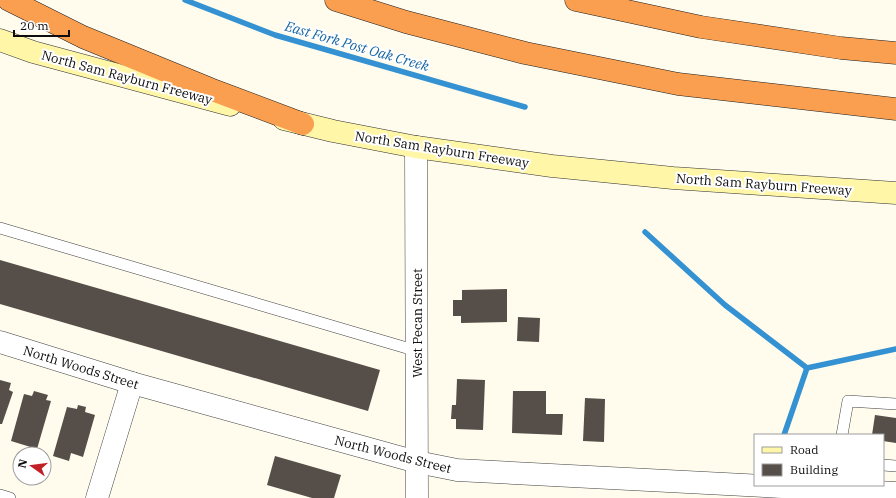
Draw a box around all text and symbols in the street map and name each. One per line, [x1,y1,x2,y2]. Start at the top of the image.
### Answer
scale bar [14,12,69,38]
water label: East Fork Post Oak Creek [282,17,432,75]
text: 20 m [20,18,49,33]
street label: North Sam Rayburn Freeway [40,46,214,108]
street label: North Sam Rayburn Freeway [354,127,530,172]
street label: North Sam Rayburn Freeway [676,170,852,199]
street label: West Pecan Street [409,268,426,378]
street label: North Woods Street [21,342,141,393]
street label: North Woods Street [333,432,453,477]
legend [754,434,884,486]
text: Road [790,442,819,457]
north arrow [12,446,52,486]
text: N [14,457,30,469]
text: Building [790,462,838,477]

